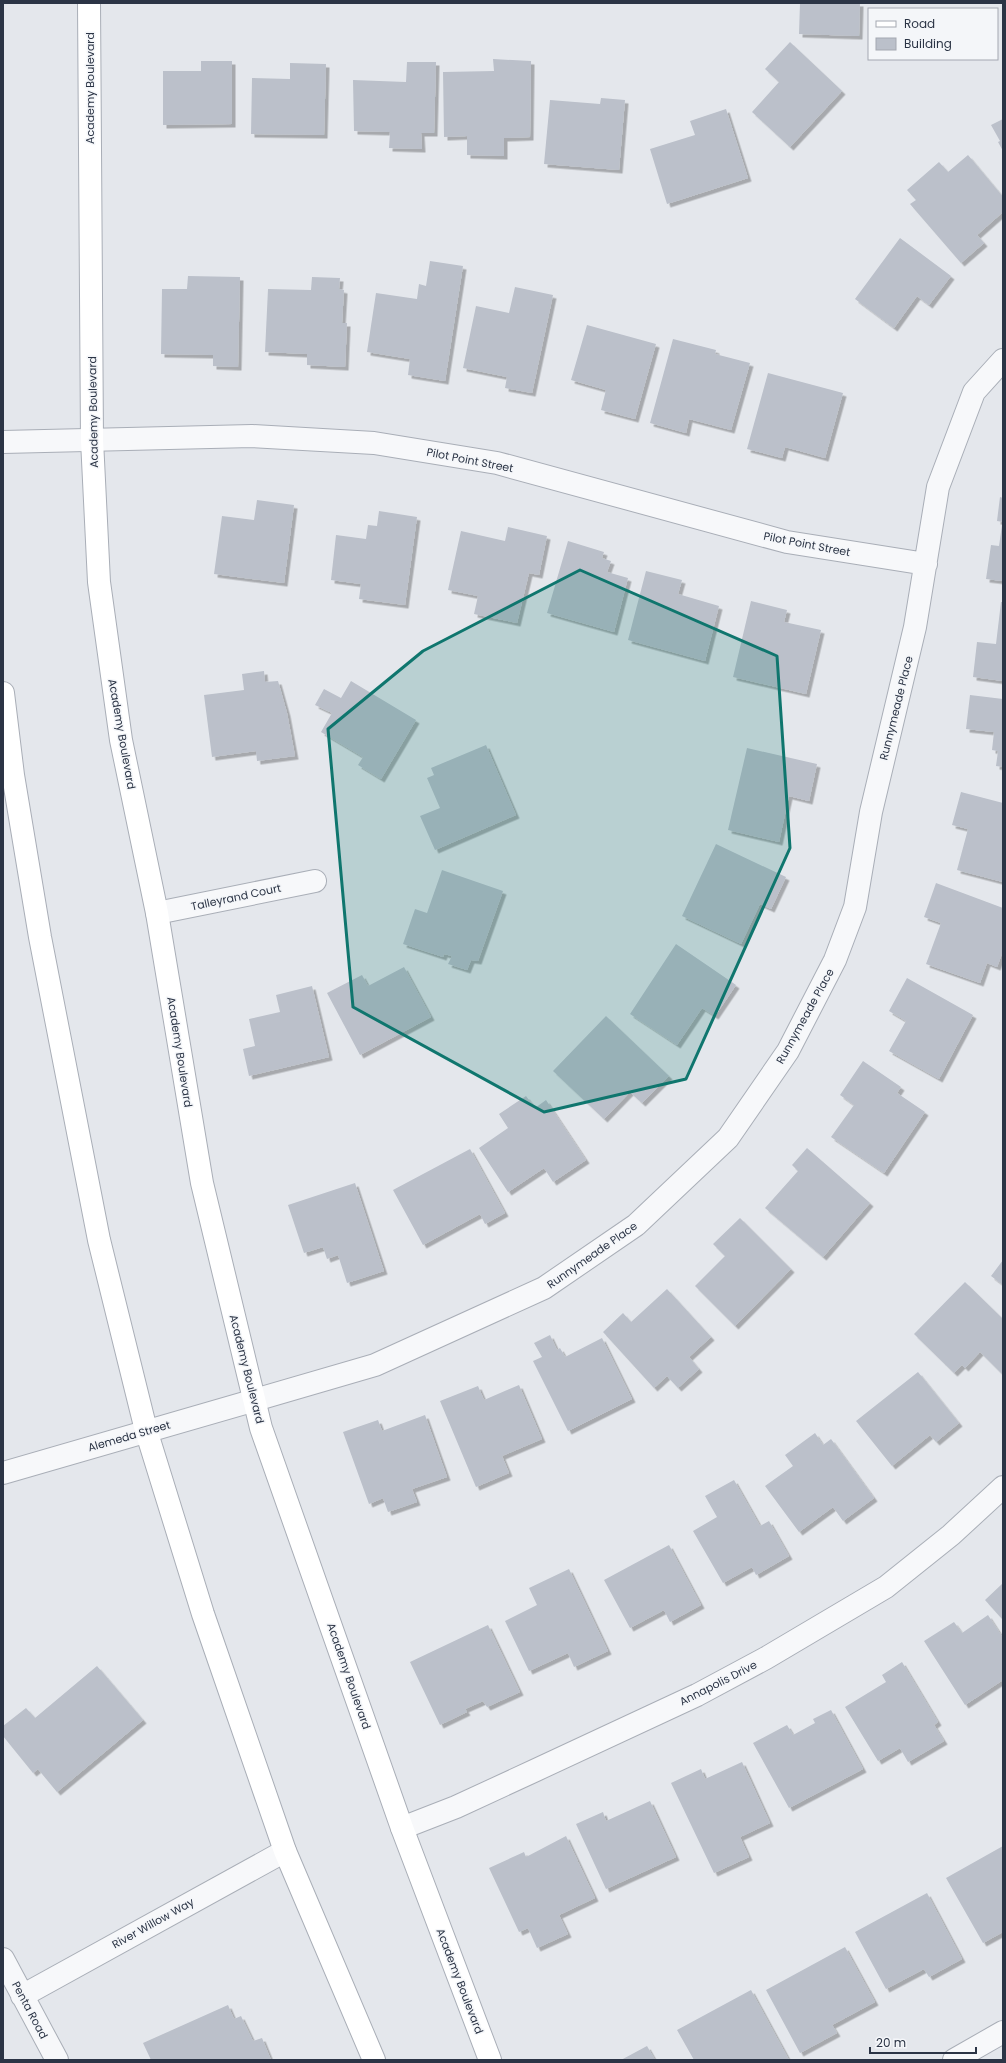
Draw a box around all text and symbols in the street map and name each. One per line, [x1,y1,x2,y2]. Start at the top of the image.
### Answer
legend [868,8,998,60]
text: Road [904,15,935,32]
street label: Academy Boulevard [82,32,98,144]
text: Building [904,35,952,52]
street label: Academy Boulevard [84,356,102,468]
street label: Pilot Point Street [425,444,515,476]
street label: Pilot Point Street [762,528,852,560]
street label: Runnymeade Place [875,654,917,762]
street label: Academy Boulevard [104,678,140,790]
street label: Talleyrand Court [190,880,282,914]
street label: Runnymeade Place [772,965,838,1067]
street label: Academy Boulevard [163,996,197,1108]
street label: Runnymeade Place [544,1218,640,1292]
street label: Academy Boulevard [226,1313,268,1425]
street label: Alemeda Street [86,1417,172,1455]
street label: Academy Boulevard [323,1621,375,1731]
street label: Annapolis Drive [676,1656,760,1709]
street label: River Willow Way [109,1893,198,1952]
street label: Academy Boulevard [433,1926,487,2036]
street label: Penta Road [8,1978,52,2042]
scale bar [870,2029,976,2055]
text: 20 m [876,2034,906,2051]

